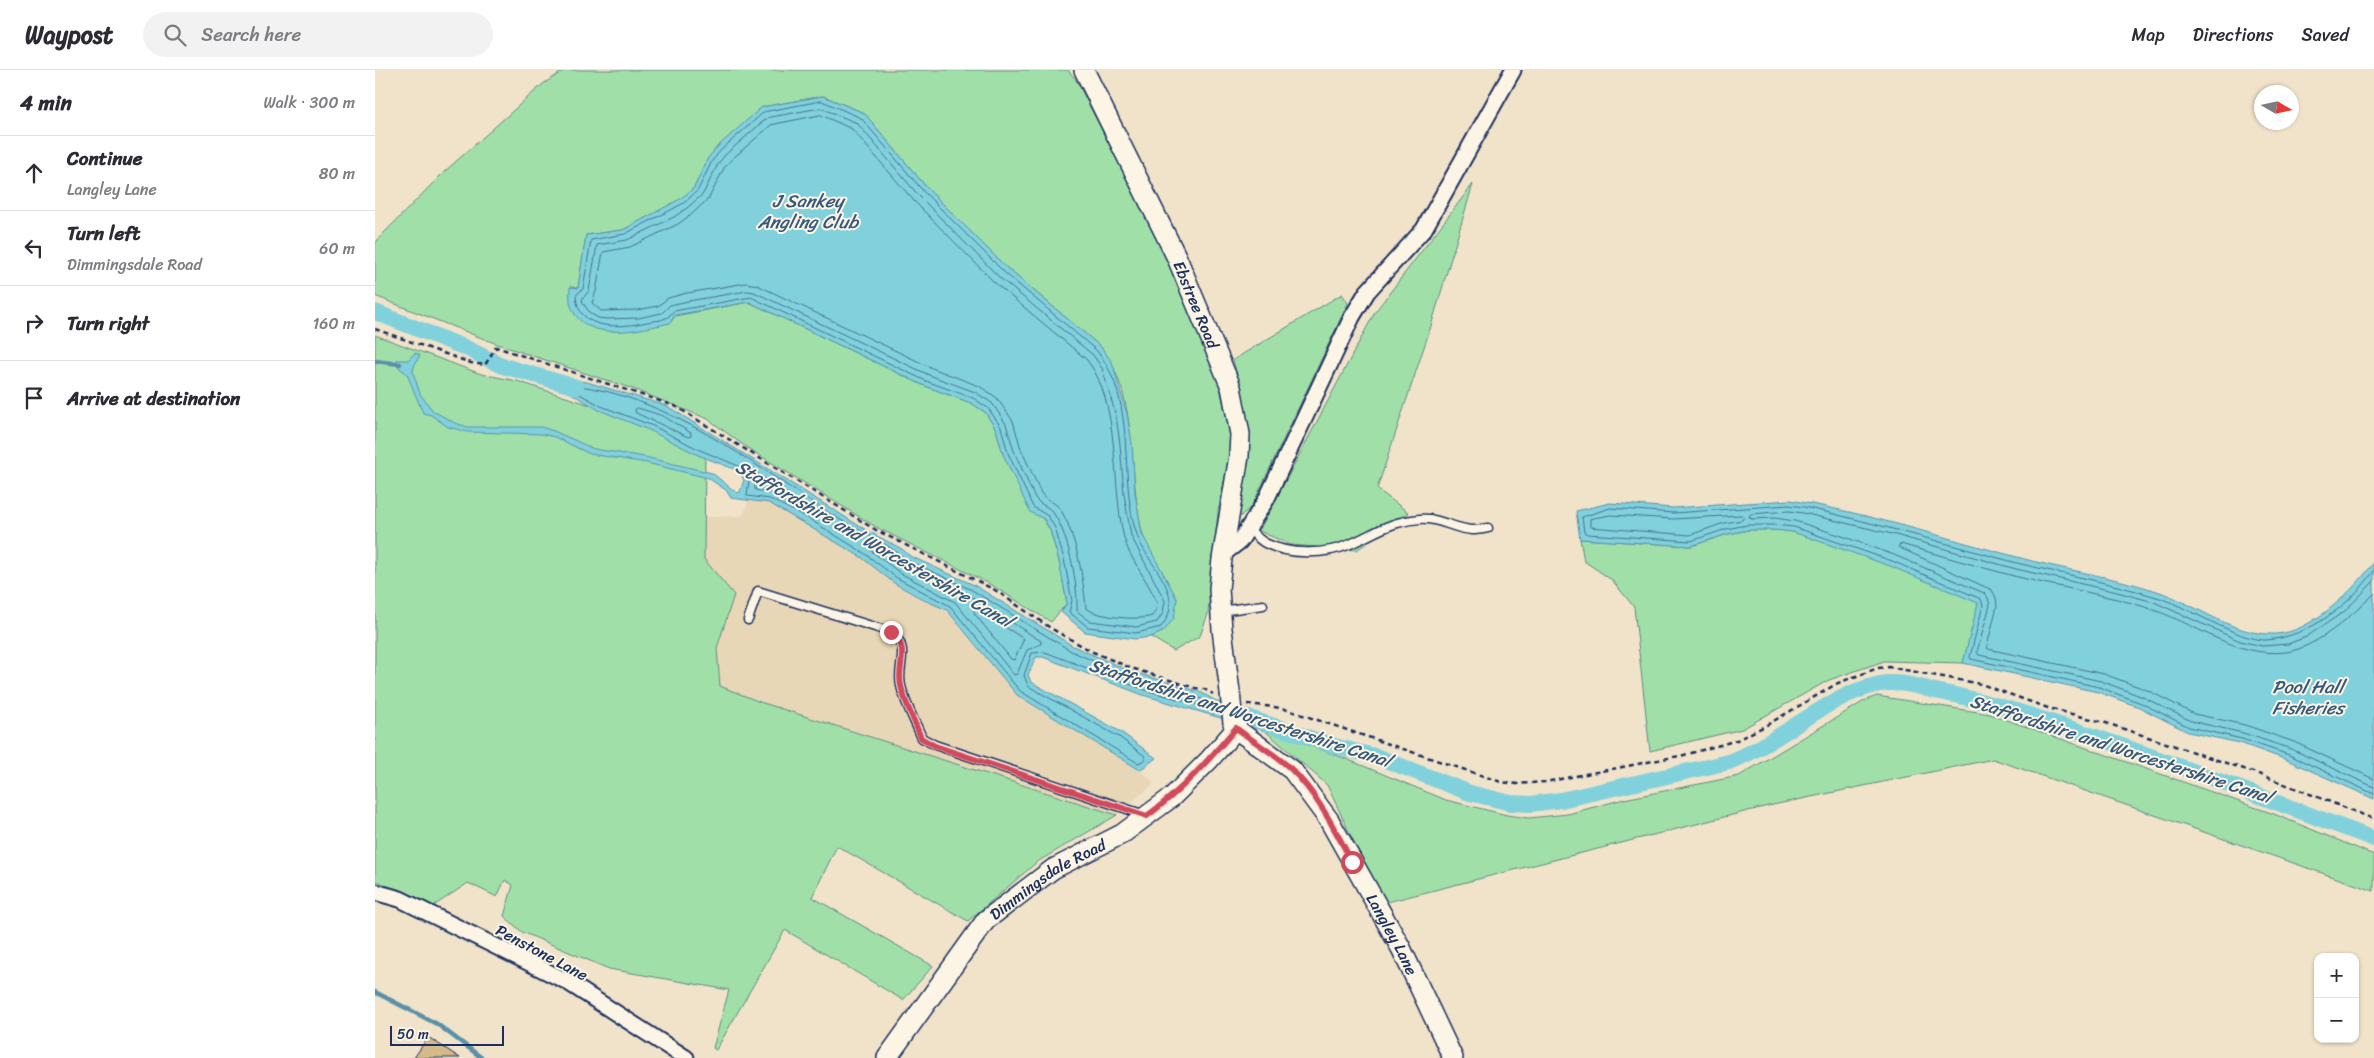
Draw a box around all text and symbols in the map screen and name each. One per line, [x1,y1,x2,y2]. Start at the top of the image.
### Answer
search box [143,12,493,57]
text: Waypost [25,14,113,56]
text: Search here [201,18,301,51]
text: Map [2132,19,2165,51]
text: Directions [2193,19,2274,51]
text: Saved [2302,19,2349,51]
icon: search [161,21,189,49]
text: 4 min [20,84,72,122]
north arrow [2254,85,2299,130]
text: Walk · 300 m [264,88,355,117]
text: Continue [67,142,143,175]
icon: ahead [20,159,48,187]
text: 80 m [319,159,355,188]
text: Langley Lane [67,175,157,204]
water label: J Sankey Angling Club [757,185,859,238]
text: Turn left [67,217,140,250]
icon: left [20,234,48,262]
text: 60 m [319,234,355,263]
text: Dimmingsdale Road [67,250,202,279]
street label: Ebstree Road [1165,256,1228,354]
text: Turn right [67,307,149,340]
icon: right [20,309,48,337]
text: 160 m [312,309,355,338]
text: Arrive at destination [67,382,240,415]
icon: arrive [20,384,48,412]
water label: Staffordshire and Worcestershire Canal [729,451,1022,639]
route end [880,621,903,644]
water label: Staffordshire and Worcestershire Canal [1085,649,1399,778]
water label: Pool Hall Fisheries [2272,671,2347,724]
water label: Staffordshire and Worcestershire Canal [1966,685,2280,814]
street label: Dimmingsdale Road [983,830,1112,928]
route start [1341,851,1364,874]
street label: Langley Lane [1358,888,1426,980]
street label: Penstone Lane [490,916,593,989]
map controls [2314,953,2359,1043]
button: + [2314,953,2359,998]
button: − [2314,998,2359,1043]
text: 50 m [397,1022,429,1047]
scale bar [390,1023,504,1046]

